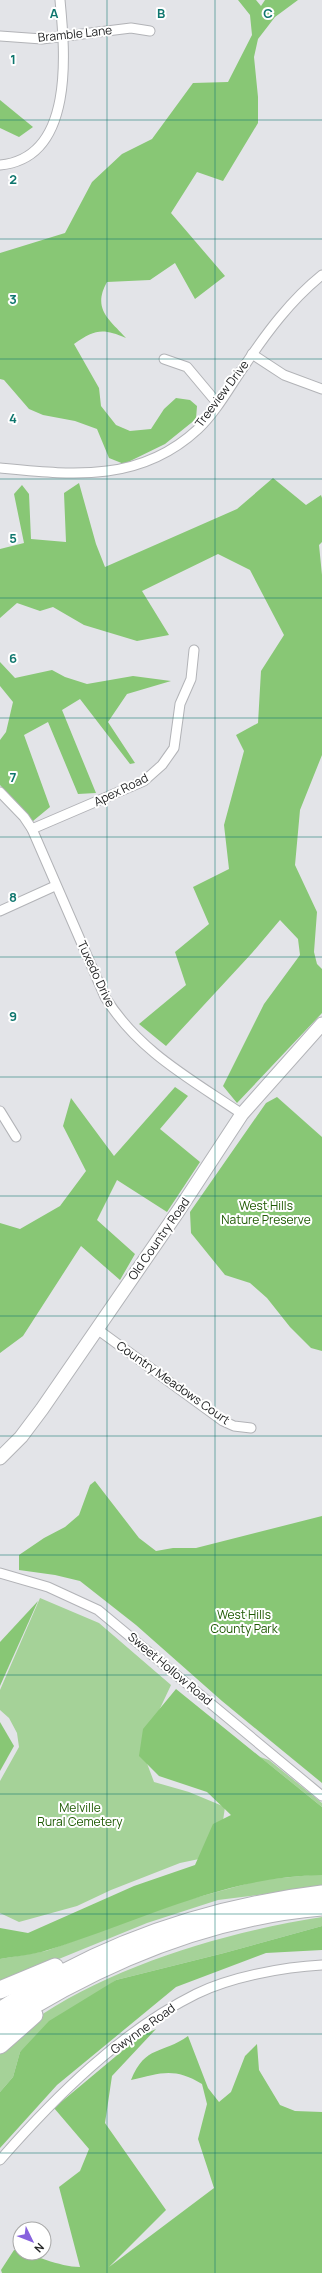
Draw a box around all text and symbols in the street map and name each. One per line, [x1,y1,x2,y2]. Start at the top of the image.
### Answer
text: A [50,4,59,22]
text: B [157,4,165,22]
text: C [263,4,273,22]
street label: Bramble Lane [37,21,113,46]
text: 1 [10,50,16,68]
text: 2 [9,170,17,188]
text: 3 [9,290,17,308]
street label: Treeview Drive [191,357,252,431]
text: 4 [9,409,17,427]
text: 5 [9,529,17,547]
text: 6 [9,649,17,667]
text: 7 [10,768,17,786]
street label: Apex Road [91,769,151,810]
text: 8 [9,888,17,906]
street label: Tuxedo Drive [74,938,119,1010]
text: 9 [9,1007,17,1025]
street label: Old Country Road [124,1194,193,1283]
park label: West Hills Nature Preserve [221,1197,311,1228]
street label: Country Meadows Court [113,1337,234,1428]
park label: West Hills County Park [210,1606,279,1637]
street label: Sweet Hollow Road [124,1628,216,1709]
park label: Melville Rural Cemetery [37,1799,123,1830]
street label: Gwynne Road [107,1999,178,2058]
north arrow [12,2221,52,2261]
text: N [31,2240,48,2256]

